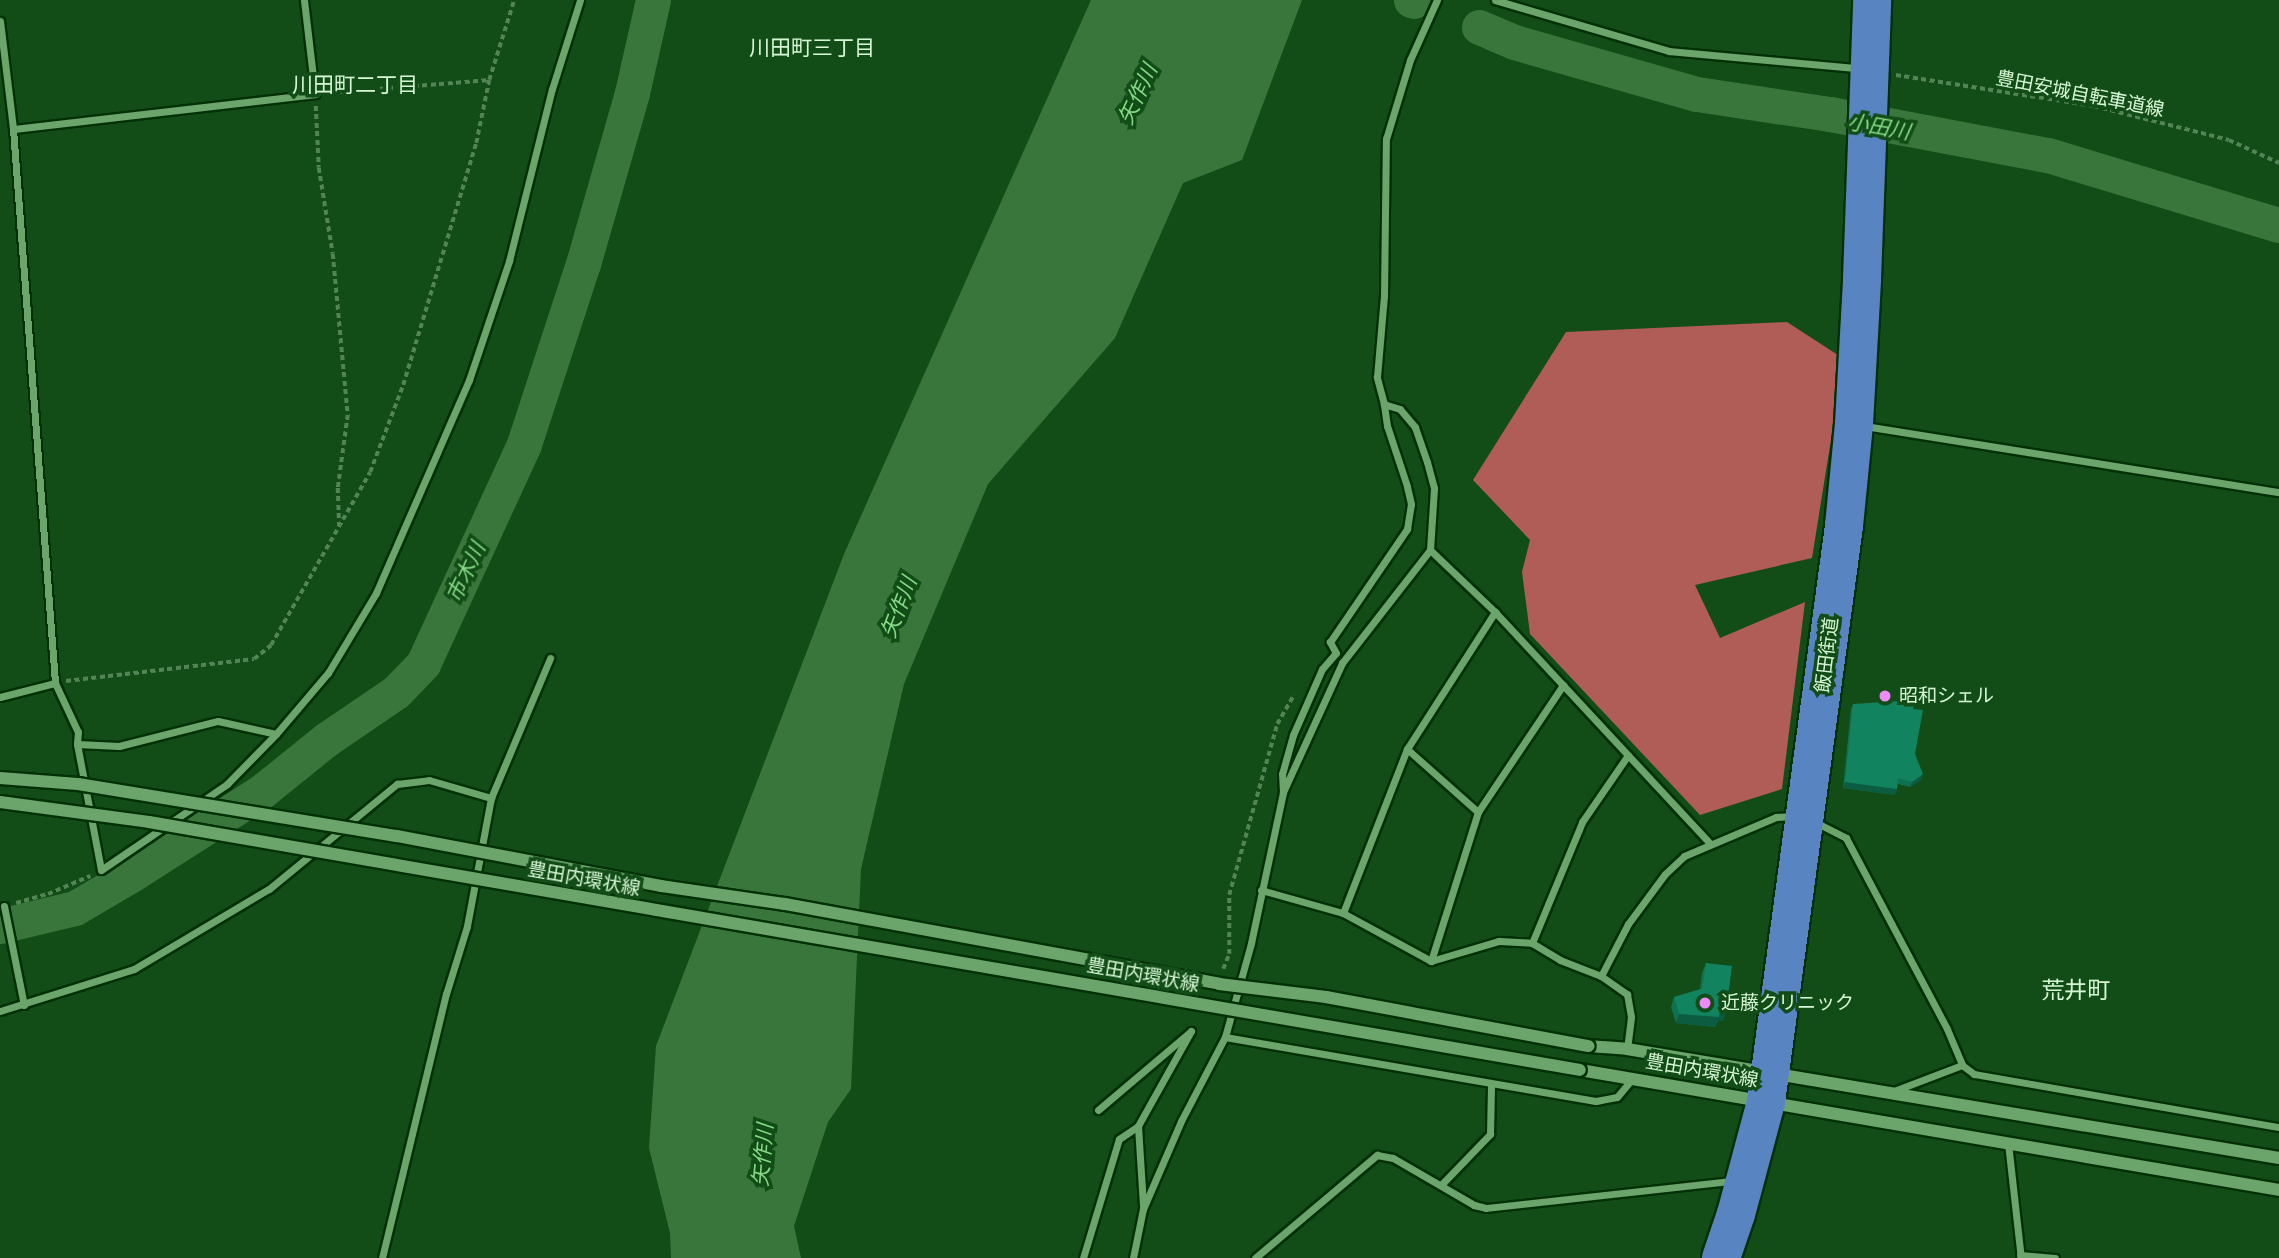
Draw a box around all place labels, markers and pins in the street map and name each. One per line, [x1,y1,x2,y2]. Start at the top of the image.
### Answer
place label: 昭和シェル [1899,685,1994,707]
marker: 昭和シェル [1877,688,1893,704]
place label: 近藤クリニック [1721,992,1854,1014]
marker: 近藤クリニック [1695,993,1715,1013]

